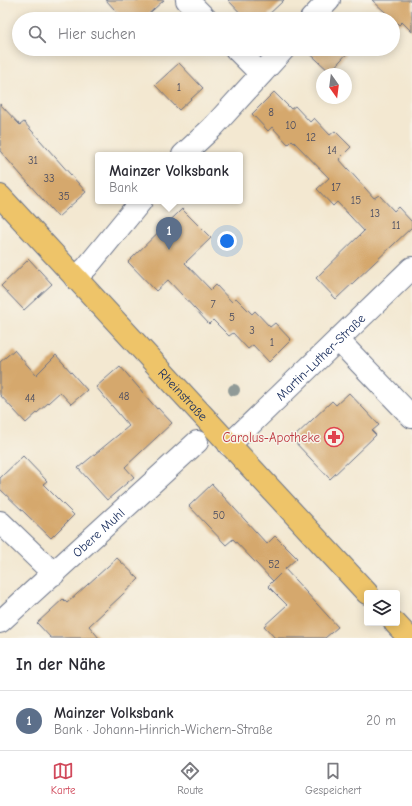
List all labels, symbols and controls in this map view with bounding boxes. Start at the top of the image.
search box [12,12,400,56]
icon: search [26,23,48,45]
text: Hier suchen [58,25,136,43]
north arrow [316,68,352,104]
house number: 1 [177,81,181,94]
house number: 8 [268,106,274,119]
house number: 10 [285,119,297,132]
house number: 12 [306,131,316,144]
house number: 14 [327,144,337,157]
popup [95,152,243,204]
house number: 31 [28,154,38,167]
text: Mainzer Volksbank [109,162,229,180]
house number: 33 [43,172,55,185]
text: Bank [109,180,137,195]
house number: 17 [331,181,341,194]
house number: 35 [58,190,70,203]
house number: 15 [351,194,361,207]
house number: 13 [370,207,380,220]
pin: 1 [156,217,182,250]
house number: 11 [392,219,400,232]
your location [217,231,237,251]
house number: 7 [210,298,216,311]
street label: Martin-Luther-Straße [273,310,368,403]
house number: 5 [229,311,235,324]
house number: 3 [249,324,255,337]
house number: 1 [270,336,274,349]
street label: Rheinstraße [156,365,211,424]
house number: 48 [119,390,130,403]
house number: 44 [25,392,35,405]
pharmacy icon: Carolus-Apotheke [323,426,345,448]
place label: Carolus-Apotheke [222,430,320,445]
street label: Obere Muhl [69,505,127,560]
house number: 50 [213,509,225,522]
house number: 52 [268,558,280,571]
map controls [364,590,400,626]
button: layers [364,590,400,626]
text: In der Nähe [16,655,105,674]
text: Mainzer Volksbank [54,704,174,722]
text: 1 [26,713,32,728]
text: 20 m [366,713,396,728]
text: Bank · Johann-Hinrich-Wichern-Straße [54,722,272,737]
tab: Karte [51,760,75,797]
tab: Route [177,760,203,797]
tab: Gespeichert [305,760,361,797]

